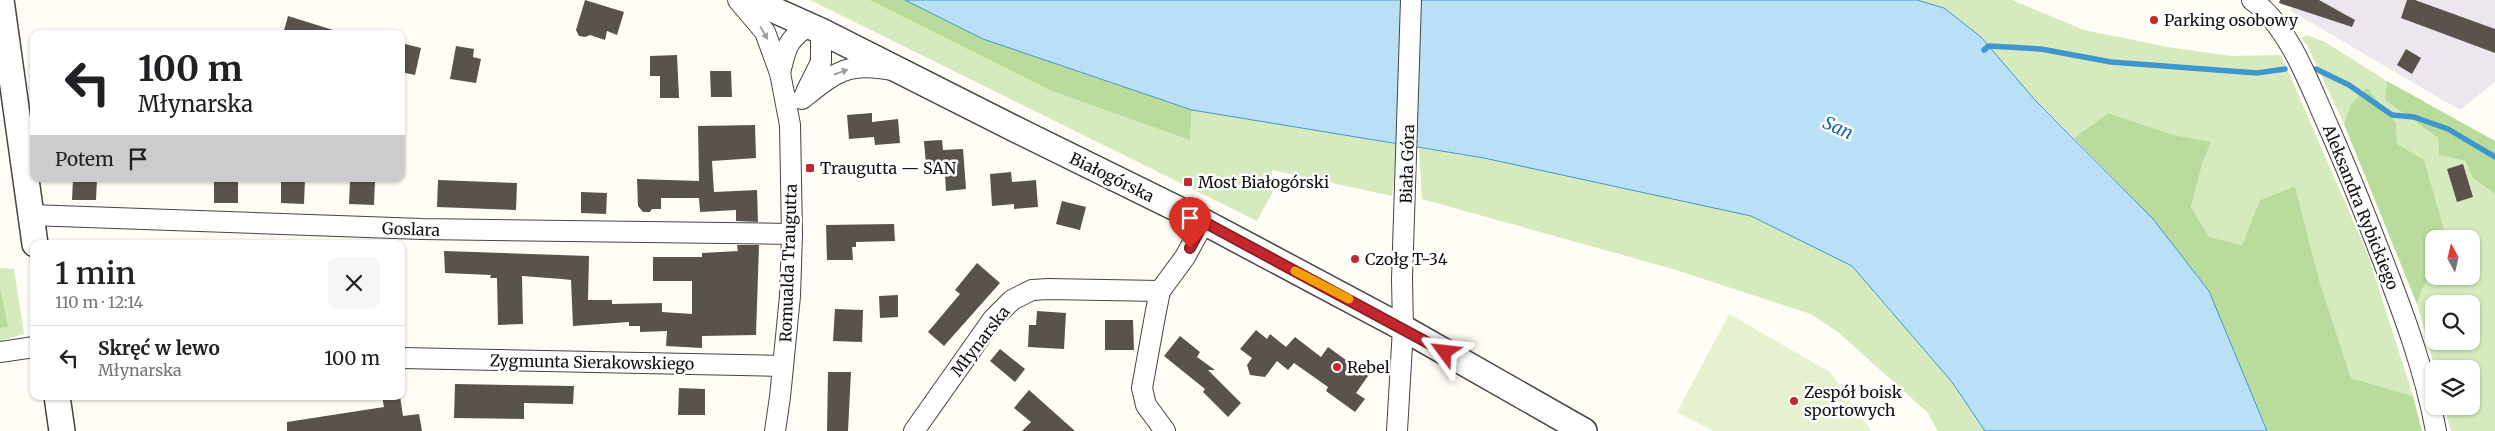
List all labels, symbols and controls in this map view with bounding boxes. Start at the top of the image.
place label: Parking osobowy [2164,10,2299,30]
marker: Parking osobowy [2148,14,2160,26]
one-way arrow [760,26,768,41]
text: 100 m [138,47,243,91]
icon: left [55,50,120,115]
one-way arrow [834,67,849,75]
text: Młynarska [138,90,253,118]
water label: San [1819,111,1857,145]
street label: Aleksandra Rybickiego [2318,121,2403,293]
street label: Biała Góra [1396,124,1418,204]
icon: arrive [124,145,152,173]
text: Potem [55,147,114,171]
street label: Białogórska [1066,148,1158,206]
place label: Traugutta — SAN [820,158,957,178]
marker: Traugutta — SAN [804,162,816,174]
place label: Most Białogórski [1198,172,1329,192]
marker: Most Białogórski [1182,176,1194,188]
street label: Romualda Traugutta [775,183,801,343]
pin [1169,197,1211,248]
icon: arrive [1176,204,1204,232]
street label: Goslara [382,218,441,240]
north arrow [2425,230,2480,285]
map controls [2425,230,2480,415]
place label: Czołg T-34 [1365,249,1448,269]
marker: Czołg T-34 [1349,253,1361,265]
text: 1 min [55,254,136,292]
button: close [328,257,380,309]
text: 110 m · 12:14 [55,292,143,312]
button: search [2425,295,2480,350]
street label: Młynarska [946,302,1014,380]
position arrow [1418,325,1470,377]
text: Skręć w lewo [98,336,220,360]
icon: left [55,344,83,372]
text: 100 m [324,346,380,370]
street label: Zygmunta Sierakowskiego [490,350,694,374]
place label: Rebel [1347,357,1390,377]
text: Młynarska [98,360,182,380]
button: layers [2425,360,2480,415]
marker: Rebel [1331,361,1343,373]
place label: Zespół boisk sportowych [1804,382,1903,420]
marker: Zespół boisk sportowych [1788,395,1800,407]

